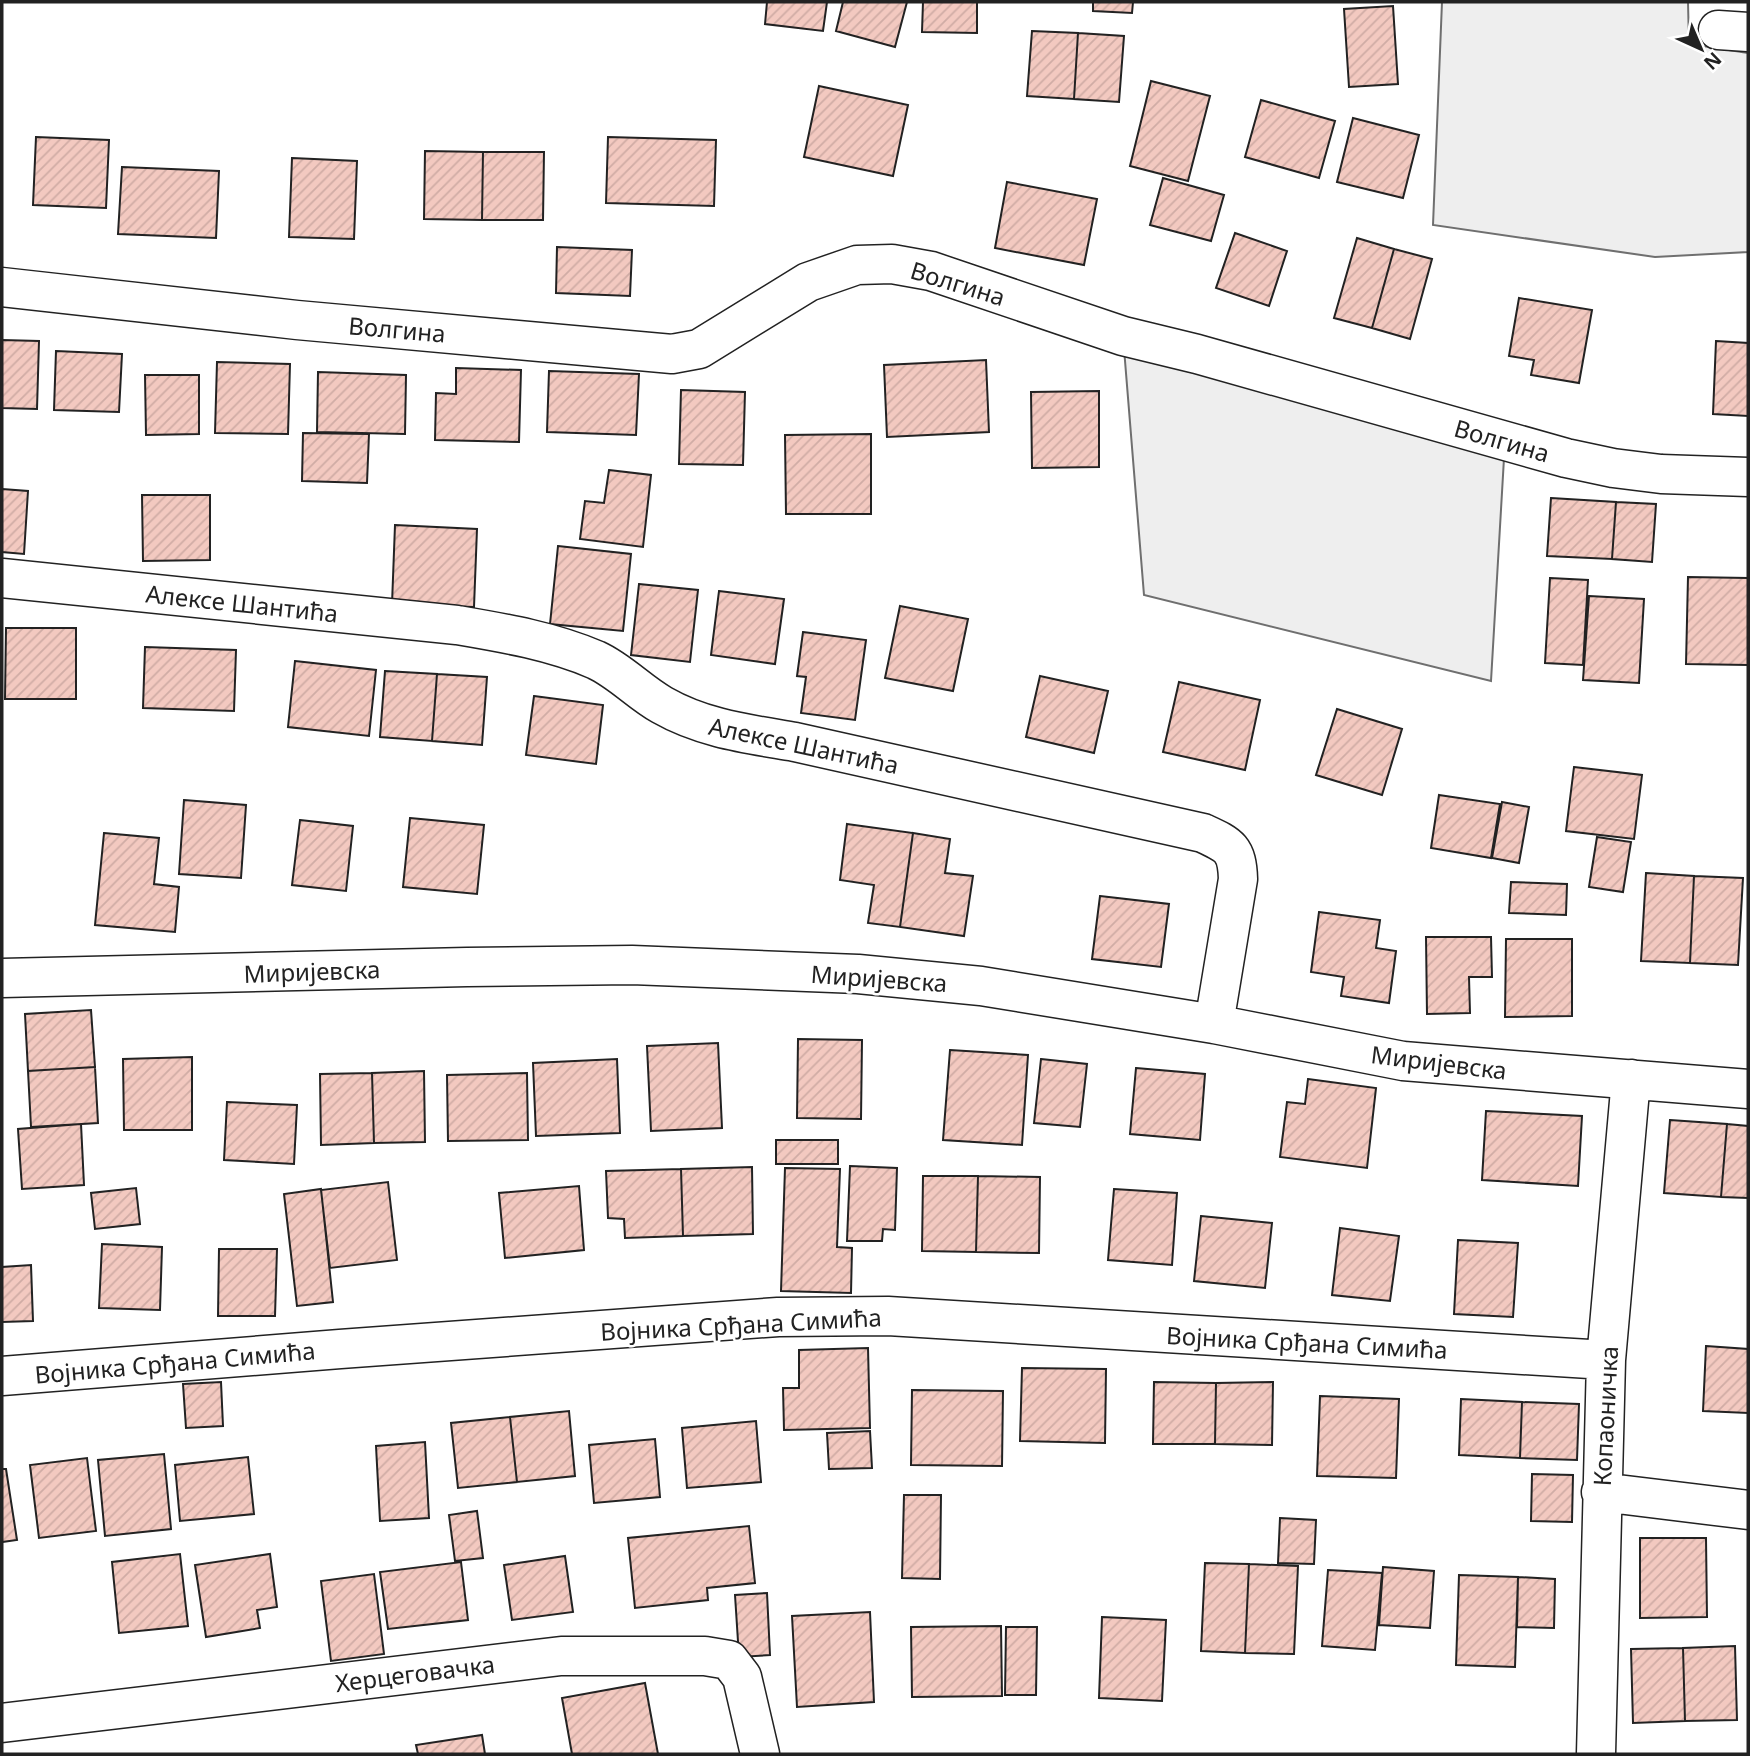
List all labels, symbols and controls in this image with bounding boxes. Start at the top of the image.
north arrow [1666,14,1736,84]
text: N [1698,47,1727,76]
street label: Волгина [907,253,1009,313]
street label: Волгина [347,308,447,350]
street label: Волгина [1451,411,1553,469]
street label: Алексе Шантића [144,577,340,629]
street label: Алексе Шантића [706,709,902,781]
street label: Миријевска [243,952,381,990]
street label: Миријевска [810,957,948,999]
street label: Миријевска [1369,1037,1509,1087]
street label: Војника Срђана Симића [599,1300,883,1348]
street label: Војника Срђана Симића [1165,1318,1449,1366]
street label: Војника Срђана Симића [33,1333,317,1391]
street label: Копаоничка [1585,1345,1625,1487]
street label: Херцеговачка [333,1647,497,1699]

